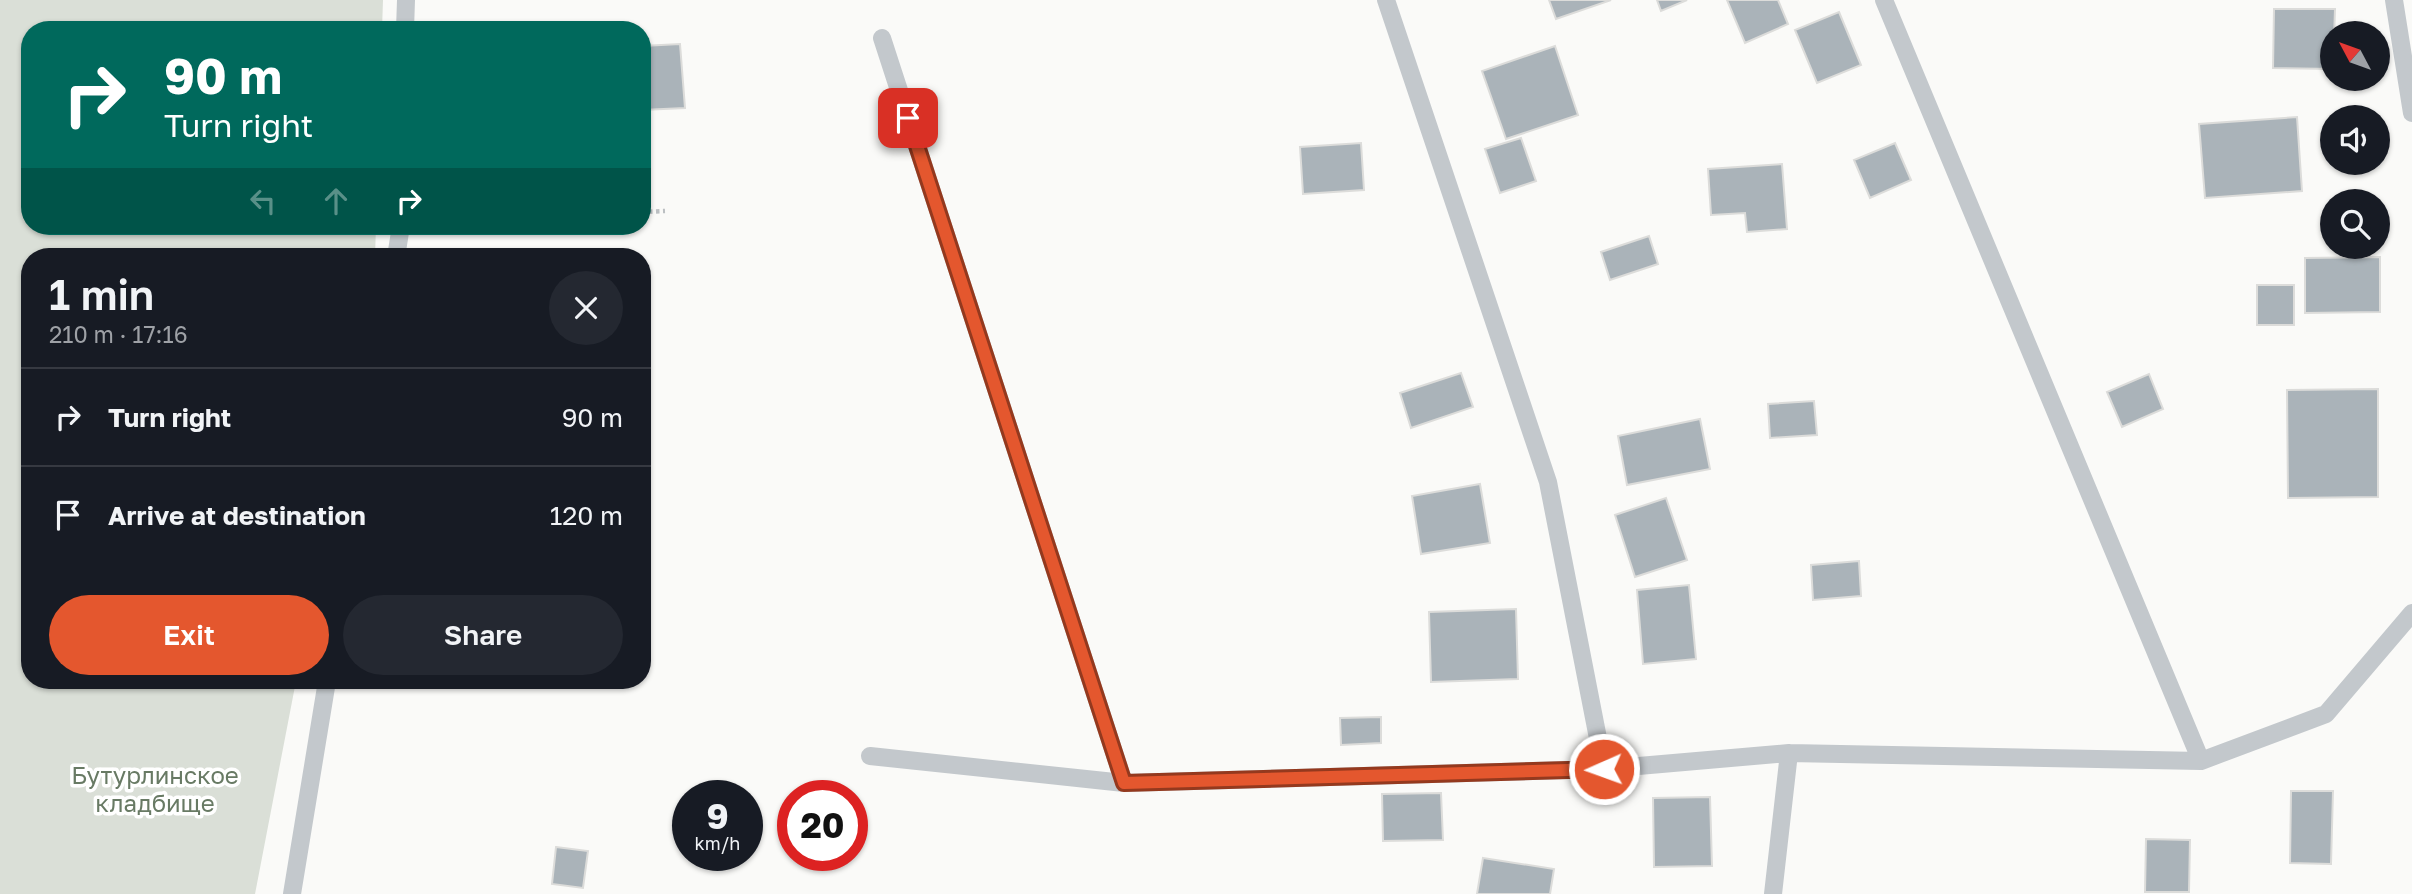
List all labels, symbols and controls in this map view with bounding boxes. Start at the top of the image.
north arrow [2320,21,2390,91]
map controls [2320,21,2390,259]
text: 90 m [164,46,282,105]
icon: right [49,49,140,140]
pin [878,88,938,148]
icon: arrive [889,99,927,137]
button: sound [2320,105,2390,175]
text: Turn right [164,106,313,144]
icon: left [244,182,282,220]
icon: ahead [317,182,355,220]
icon: right [390,182,428,220]
button: search [2320,189,2390,259]
text: 1 min [49,269,154,319]
button: close [549,271,623,345]
text: 210 m · 17:16 [49,320,188,348]
icon: right [49,398,87,436]
text: Turn right [108,402,231,433]
text: 90 m [562,402,623,433]
icon: arrive [49,496,87,534]
text: Arrive at destination [108,500,366,531]
text: 120 m [550,500,623,531]
button: Exit [49,595,329,675]
button: Share [343,595,623,675]
position arrow [1567,732,1641,806]
park label: Бутурлинское кладбище [71,760,239,817]
speed limit sign: 20 [777,780,868,871]
text: 9 [706,795,729,837]
text: km/h [695,832,740,854]

